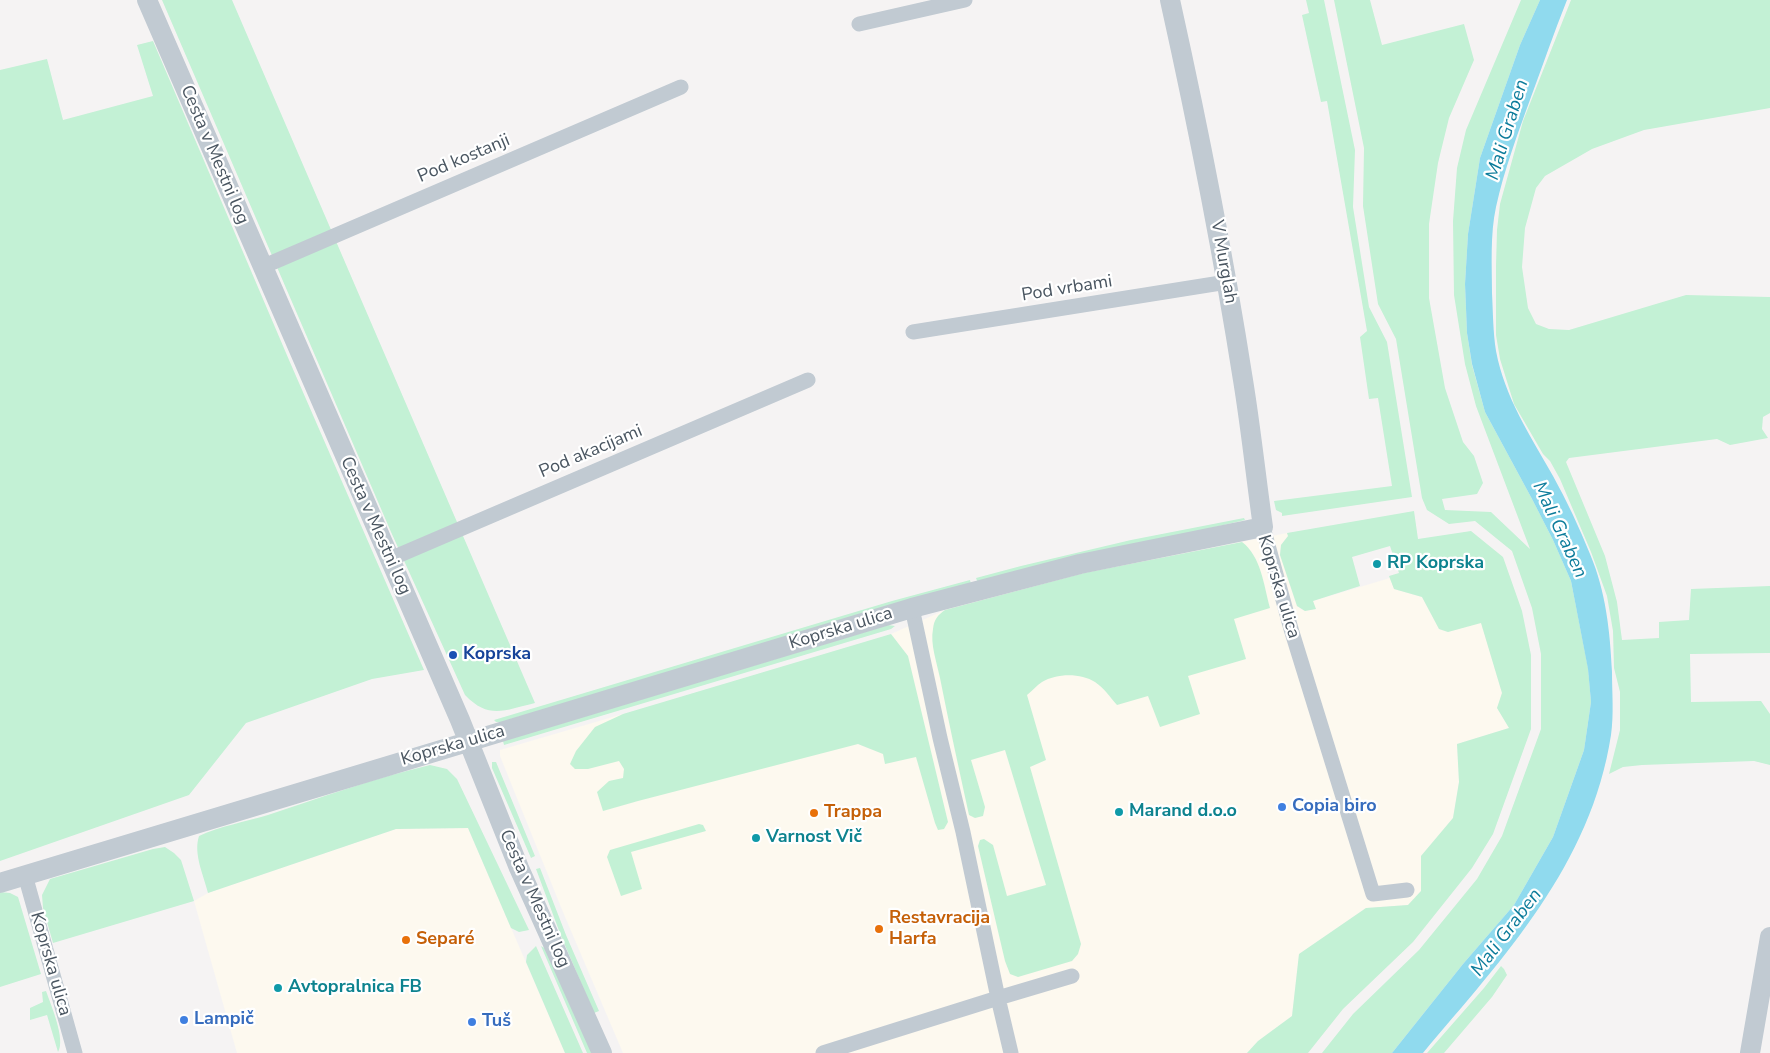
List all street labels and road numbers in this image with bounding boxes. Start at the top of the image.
street label: Cesta v Mestni log [175,82,253,228]
street label: Pod kostanji [415,130,513,188]
street label: V Murglah [1205,219,1241,305]
street label: Pod vrbami [1020,271,1114,307]
street label: Pod akacijami [536,421,646,483]
street label: Cesta v Mestni log [335,454,415,598]
street label: Koprska ulica [1252,533,1304,641]
street label: Koprska ulica [787,603,895,655]
street label: Koprska ulica [399,721,507,771]
street label: Cesta v Mestni log [494,827,574,971]
street label: Koprska ulica [25,910,75,1018]

